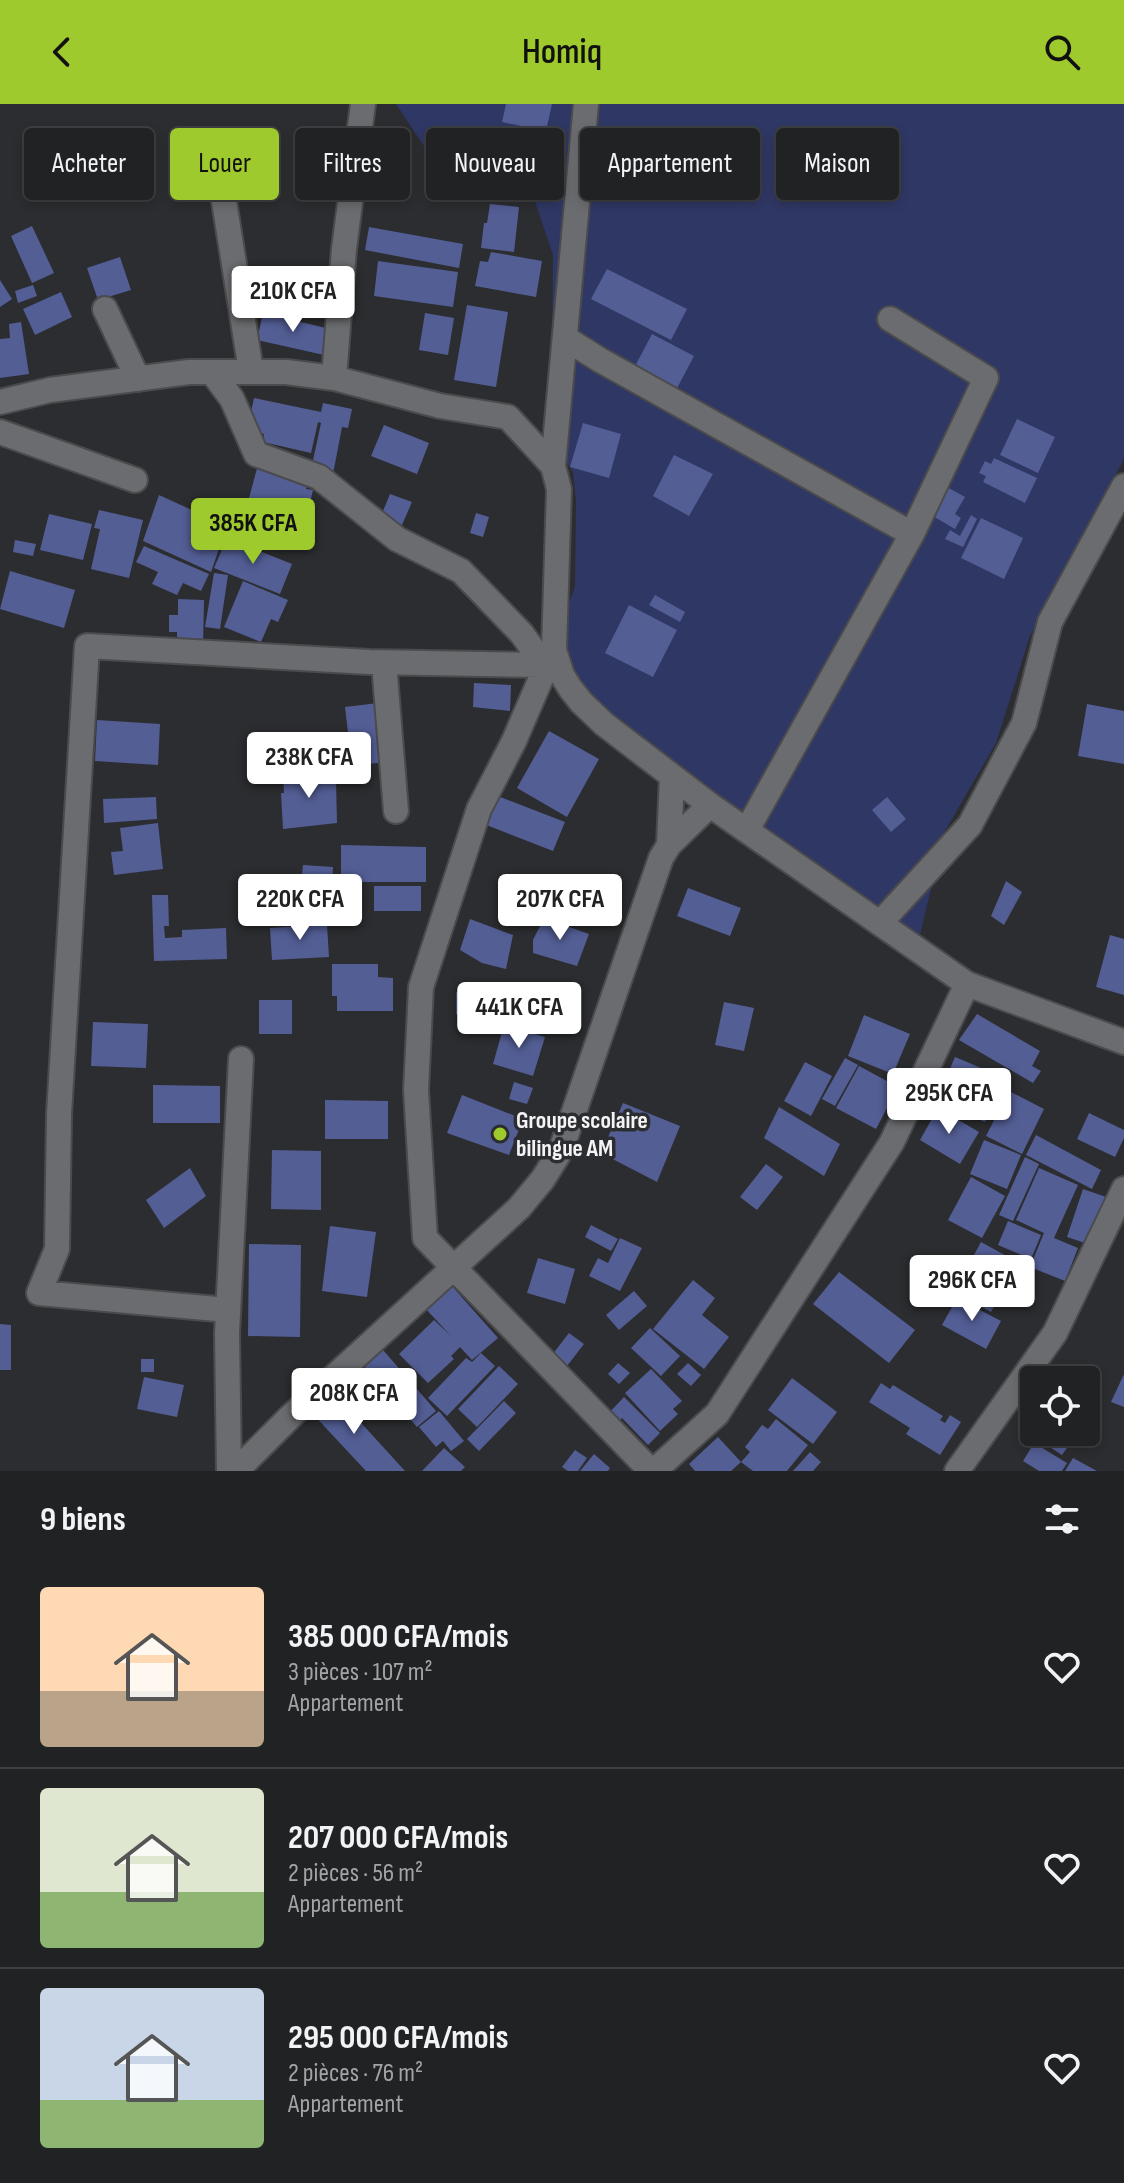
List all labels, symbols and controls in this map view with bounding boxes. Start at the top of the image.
icon: back [40,30,84,74]
icon: search [1040,30,1084,74]
text: Homiq [522,31,602,74]
chip: Acheter [24,128,154,200]
chip: Louer [170,128,279,200]
chip: Filtres [295,128,410,200]
chip: Nouveau [426,128,564,200]
chip: Appartement [580,128,760,200]
chip: Maison [776,128,899,200]
pin: 210K CFA [210,266,376,334]
text: 210K CFA [250,276,336,307]
pin: 385K CFA [170,498,336,566]
text: 385K CFA [209,508,297,539]
pin: 238K CFA [226,732,392,800]
text: 238K CFA [265,742,353,773]
pin: 220K CFA [217,874,383,942]
pin: 207K CFA [477,874,643,942]
text: 220K CFA [256,884,344,915]
text: 207K CFA [516,884,604,915]
pin: 441K CFA [436,982,602,1050]
text: 441K CFA [475,992,563,1023]
pin: 295K CFA [866,1068,1032,1136]
text: 295K CFA [905,1078,993,1109]
place label: Groupe scolaire bilingue AM [516,1106,648,1163]
marker: Groupe scolaire bilingue AM [491,1125,509,1143]
pin: 296K CFA [889,1255,1055,1323]
text: 296K CFA [928,1265,1016,1296]
map controls [1020,1366,1100,1446]
button: locate [1020,1366,1100,1446]
pin: 208K CFA [271,1368,437,1436]
text: 208K CFA [310,1378,398,1409]
icon: filters [1040,1497,1084,1541]
text: 9 biens [40,1499,126,1540]
text: 385 000 CFA/mois [288,1616,509,1657]
icon: home [104,1619,200,1715]
icon: heart [1040,1645,1084,1689]
text: 3 pièces · 107 m² [288,1657,433,1688]
text: Appartement [288,1688,403,1719]
text: 207 000 CFA/mois [288,1817,508,1858]
icon: home [104,1820,200,1916]
icon: heart [1040,1846,1084,1890]
text: 2 pièces · 56 m² [288,1858,423,1889]
text: Appartement [288,1889,403,1920]
text: 295 000 CFA/mois [288,2017,509,2058]
icon: home [104,2020,200,2116]
icon: heart [1040,2046,1084,2090]
text: 2 pièces · 76 m² [288,2058,423,2089]
text: Appartement [288,2089,403,2120]

